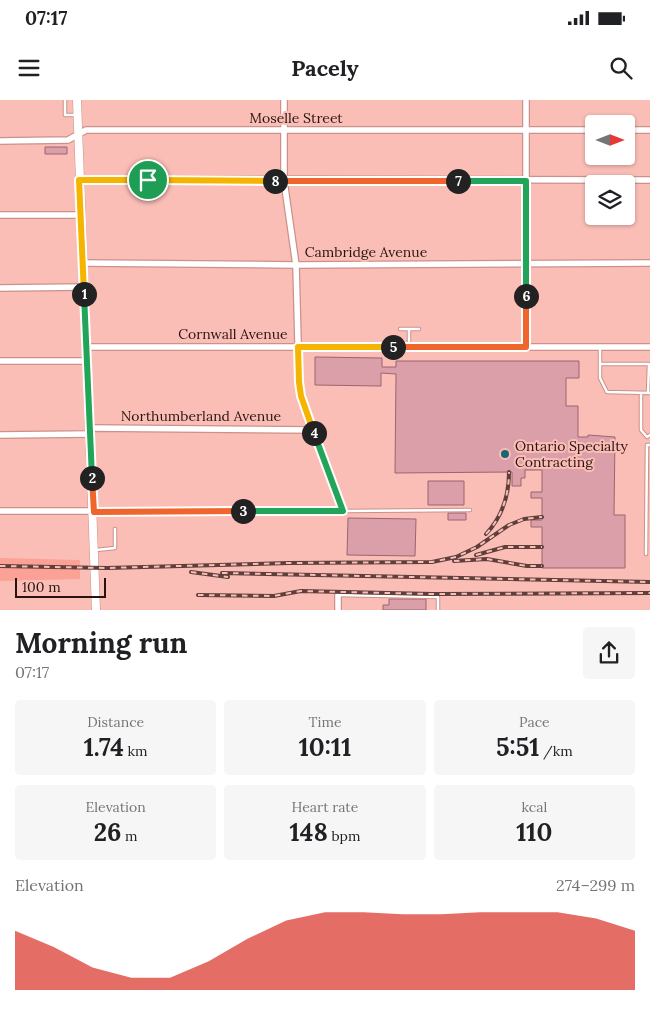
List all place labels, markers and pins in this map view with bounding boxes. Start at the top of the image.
pin [127,159,169,201]
pin: 8 [262,168,288,194]
pin: 7 [446,168,470,194]
pin: 1 [72,282,96,306]
pin: 6 [514,284,538,308]
pin: 5 [380,334,406,360]
pin: 4 [302,420,326,446]
place label: Ontario Specialty Contracting [515,437,629,471]
marker: Ontario Specialty Contracting [499,448,511,460]
pin: 2 [80,466,104,490]
pin: 3 [230,498,256,524]

